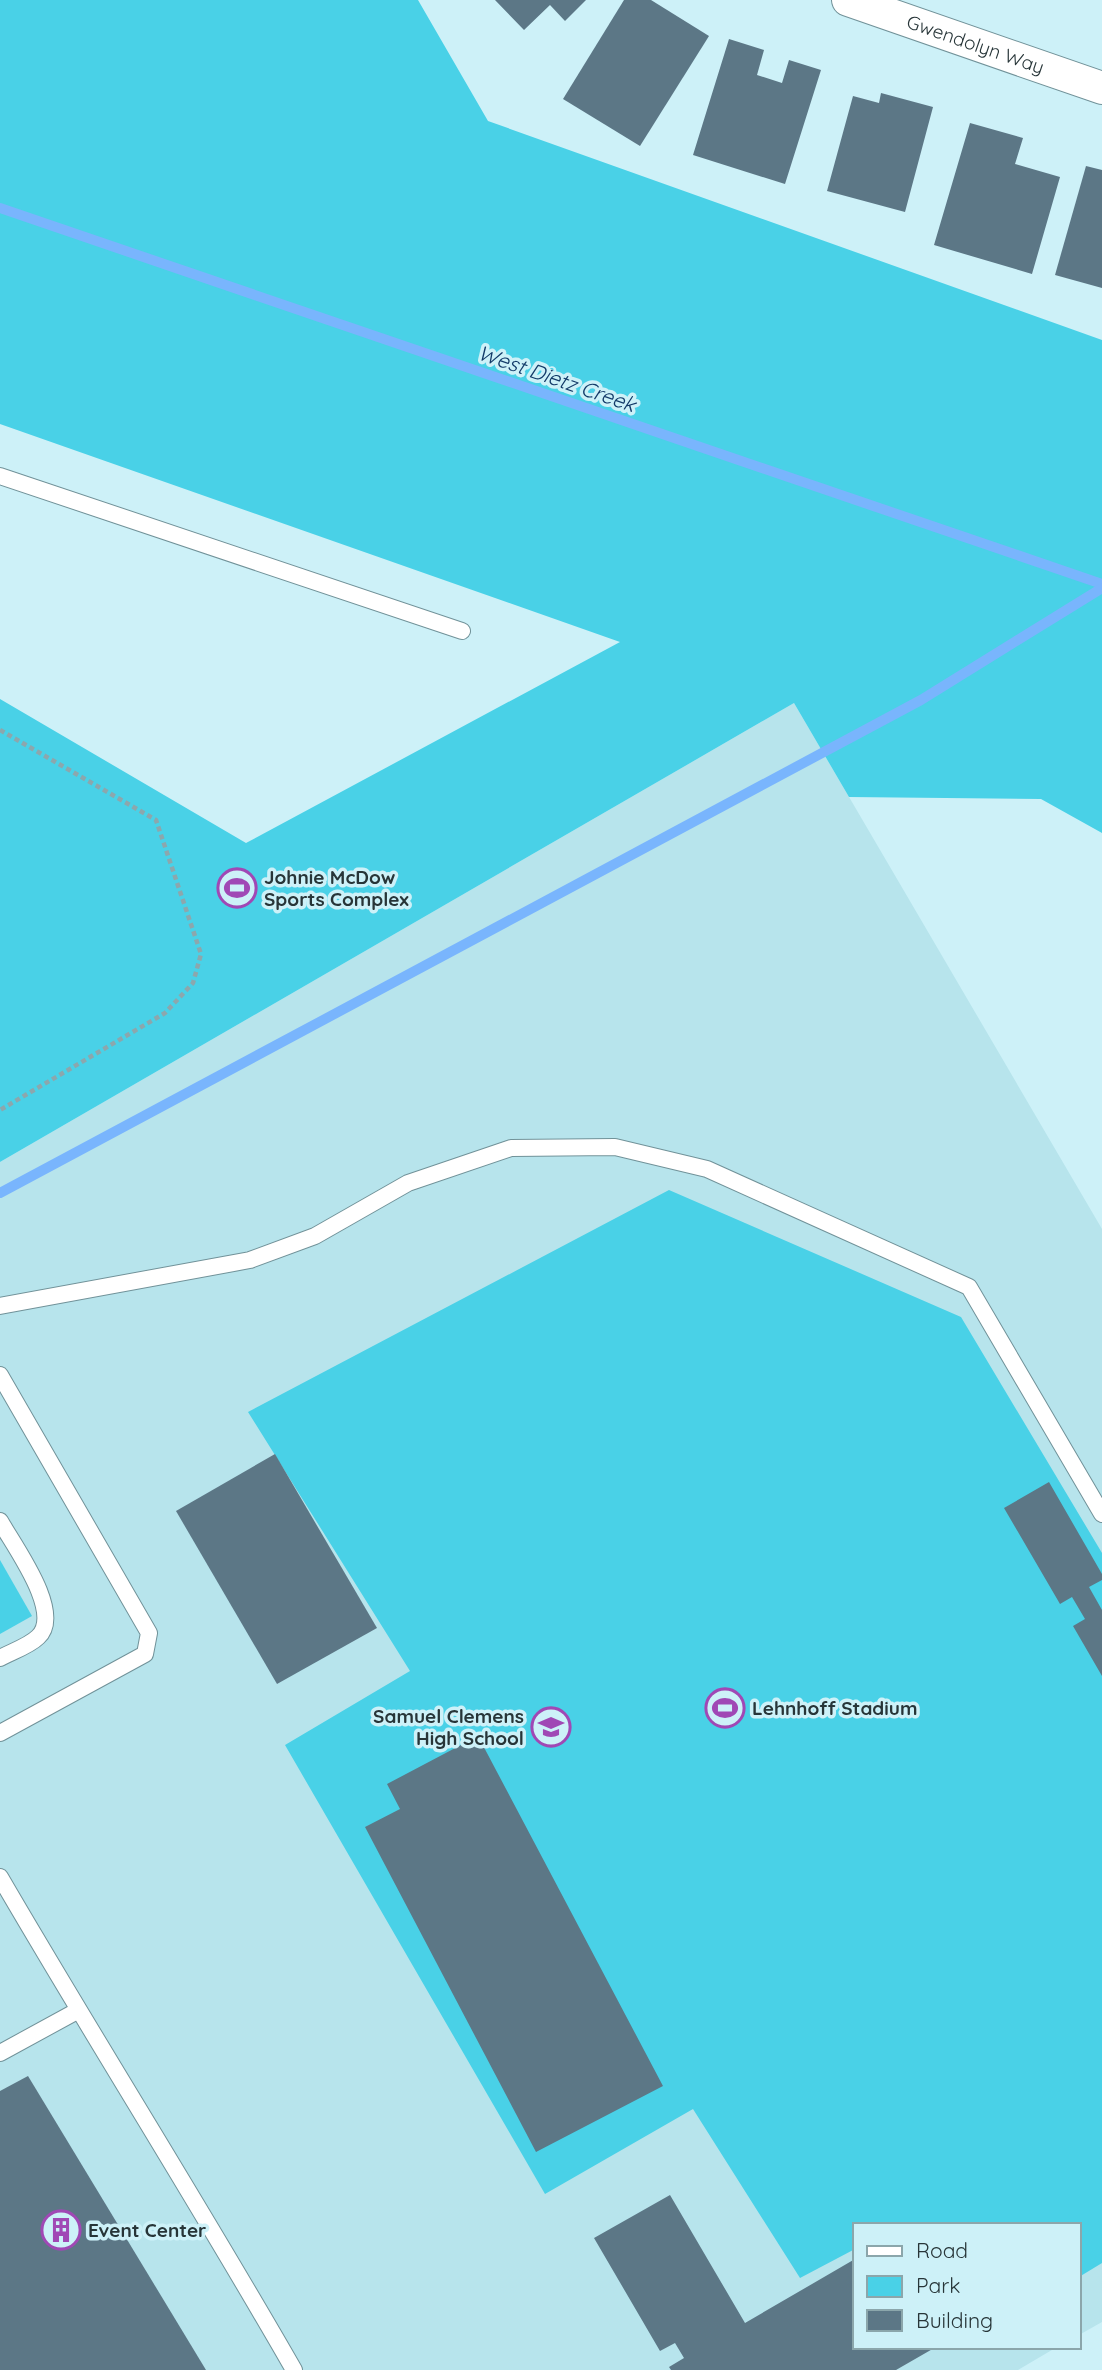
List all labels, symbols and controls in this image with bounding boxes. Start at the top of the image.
street label: Gwendolyn Way [904,9,1047,79]
water label: West Dietz Creek [475,339,641,418]
place label: Johnie McDow Sports Complex [264,865,409,911]
sports icon: Johnie McDow Sports Complex [216,867,258,909]
sports icon: Lehnhoff Stadium [704,1687,746,1729]
place label: Lehnhoff Stadium [752,1696,917,1720]
place label: Samuel Clemens High School [373,1704,524,1750]
school or university icon: Samuel Clemens High School [530,1706,572,1748]
building icon: Event Center [40,2209,82,2251]
place label: Event Center [88,2218,206,2242]
legend [853,2223,1081,2349]
text: Road [916,2237,968,2263]
text: Park [916,2272,960,2298]
text: Building [916,2307,993,2333]

